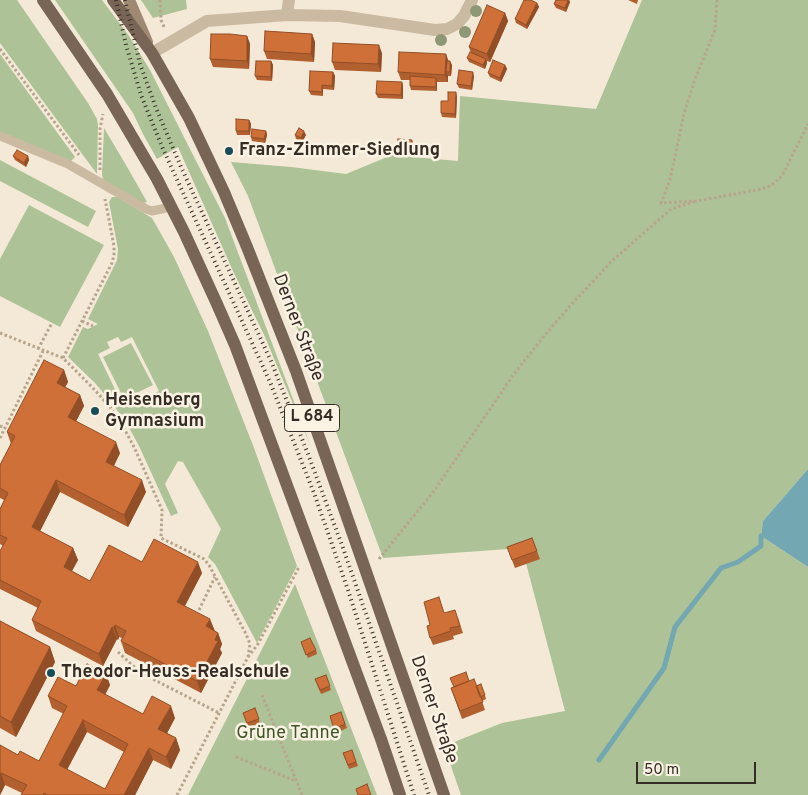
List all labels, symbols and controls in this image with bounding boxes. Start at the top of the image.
place label: Franz-Zimmer-Siedlung [239,140,440,162]
marker: Franz-Zimmer-Siedlung [223,145,235,157]
street label: Derner Straße [267,271,327,385]
place label: Heisenberg Gymnasium [105,390,204,432]
road number: L 684 [284,404,340,432]
marker: Heisenberg Gymnasium [89,405,101,417]
street label: Derner Straße [404,653,462,767]
place label: Theodor-Heuss-Realschule [61,662,289,684]
marker: Theodor-Heuss-Realschule [45,667,57,679]
park label: Grüne Tanne [236,723,340,745]
scale bar [638,752,758,784]
text: 50 m [644,761,679,780]

